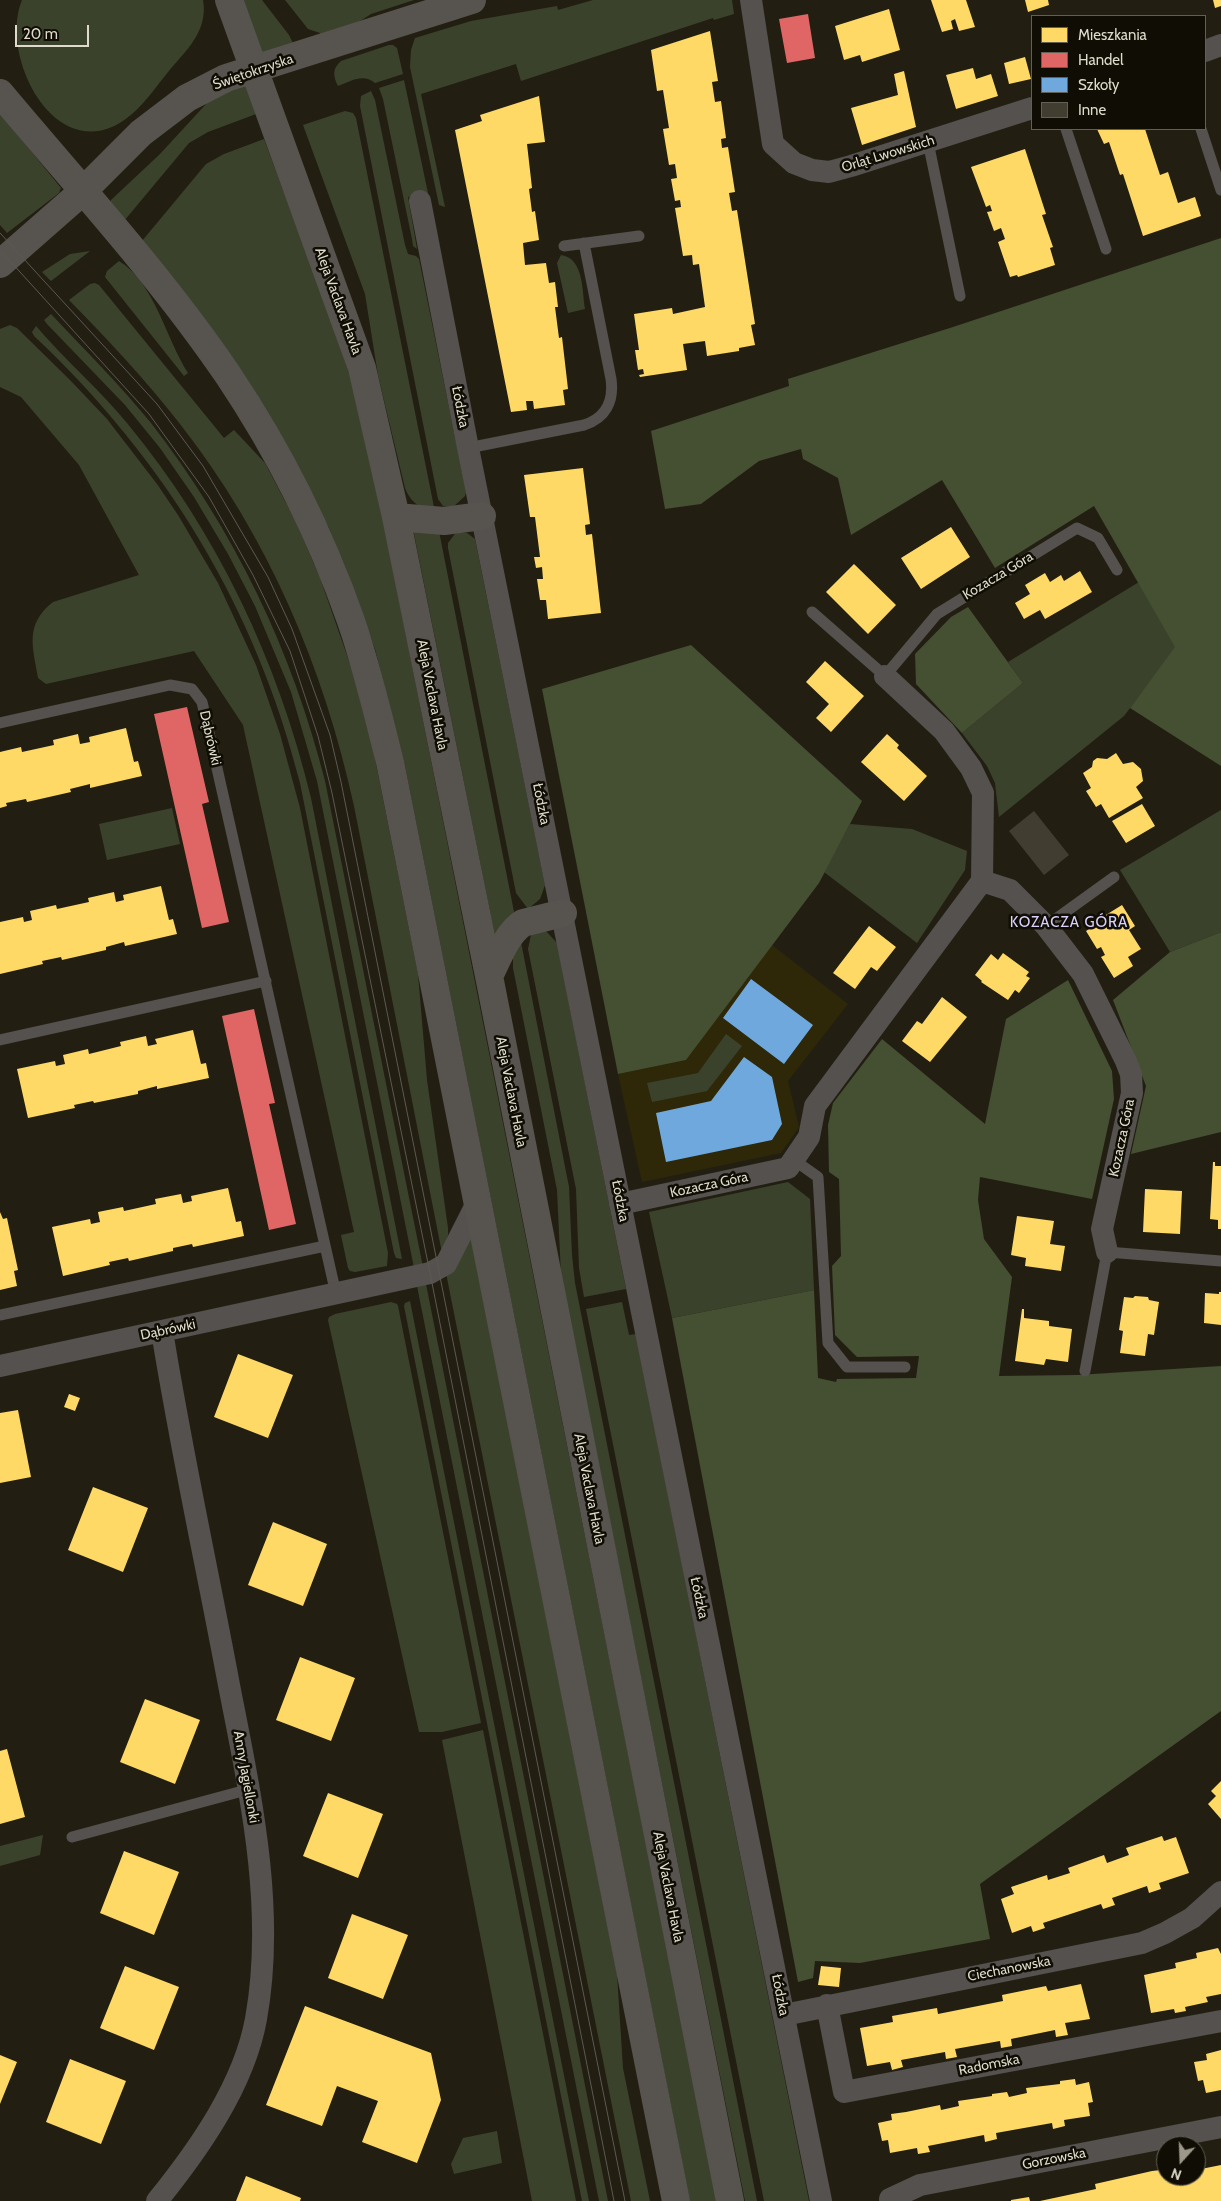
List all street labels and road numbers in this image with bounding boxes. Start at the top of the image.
street label: Świętokrzyska [211,50,295,94]
street label: Orląt Lwowskich [840,132,936,176]
street label: Aleja Vaclava Havla [311,245,365,357]
street label: Łódzka [448,385,472,429]
street label: Kozacza Góra [960,548,1036,604]
street label: Aleja Vaclava Havla [413,638,451,752]
street label: Dąbrówki [196,709,224,767]
street label: Łódzka [529,782,553,826]
street label: Aleja Vaclava Havla [492,1035,530,1149]
street label: Kozacza Góra [1106,1098,1138,1178]
street label: Kozacza Góra [669,1169,749,1201]
street label: Łódzka [608,1179,632,1223]
street label: Dąbrówki [139,1316,197,1344]
street label: Aleja Vaclava Havla [570,1432,608,1546]
street label: Łódzka [686,1576,712,1620]
street label: Anny Jagiellonki [230,1730,262,1824]
street label: Aleja Vaclava Havla [649,1830,687,1944]
street label: Ciechanowska [966,1953,1052,1985]
street label: Łódzka [768,1973,792,2017]
street label: Radomska [957,2051,1021,2079]
street label: Gorzowska [1021,2145,1087,2173]

